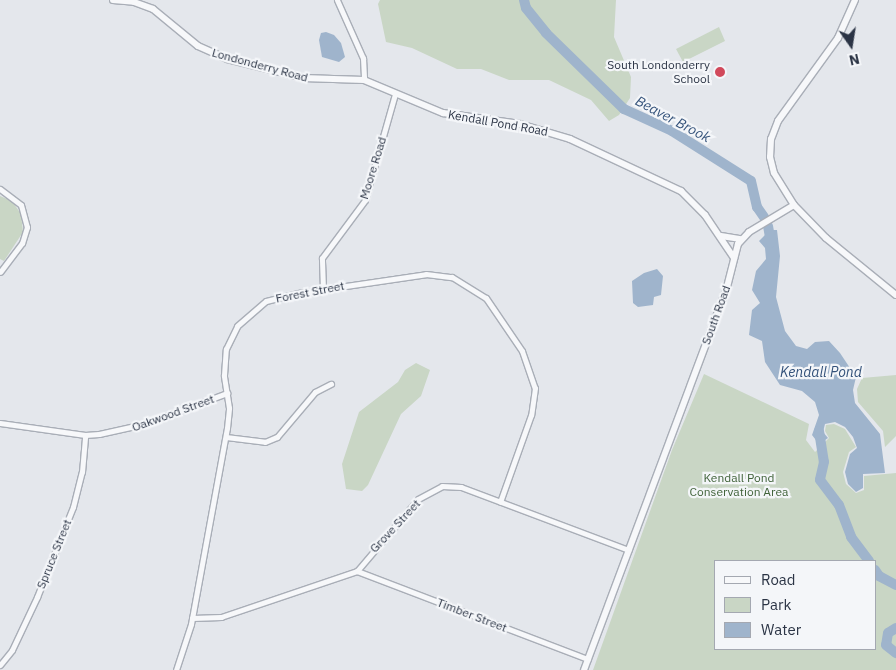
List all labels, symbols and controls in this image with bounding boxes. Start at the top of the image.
north arrow [826,20,876,70]
street label: Londonderry Road [210,45,310,85]
text: N [847,50,861,70]
place label: South Londonderry School [607,58,710,86]
marker: South Londonderry School [714,66,726,78]
water label: Beaver Brook [633,92,713,146]
street label: Kendall Pond Road [447,107,549,139]
street label: Moore Road [357,135,389,201]
street label: Forest Street [274,278,346,306]
street label: South Road [699,283,733,347]
water label: Kendall Pond [780,364,862,380]
street label: Oakwood Street [130,391,216,435]
park label: Kendall Pond Conservation Area [690,471,788,499]
street label: Grove Street [367,496,423,556]
street label: Spruce Street [34,517,74,591]
legend [714,560,876,650]
text: Road [761,570,796,589]
street label: Timber Street [435,595,509,635]
text: Park [761,595,791,614]
text: Water [761,620,801,639]

